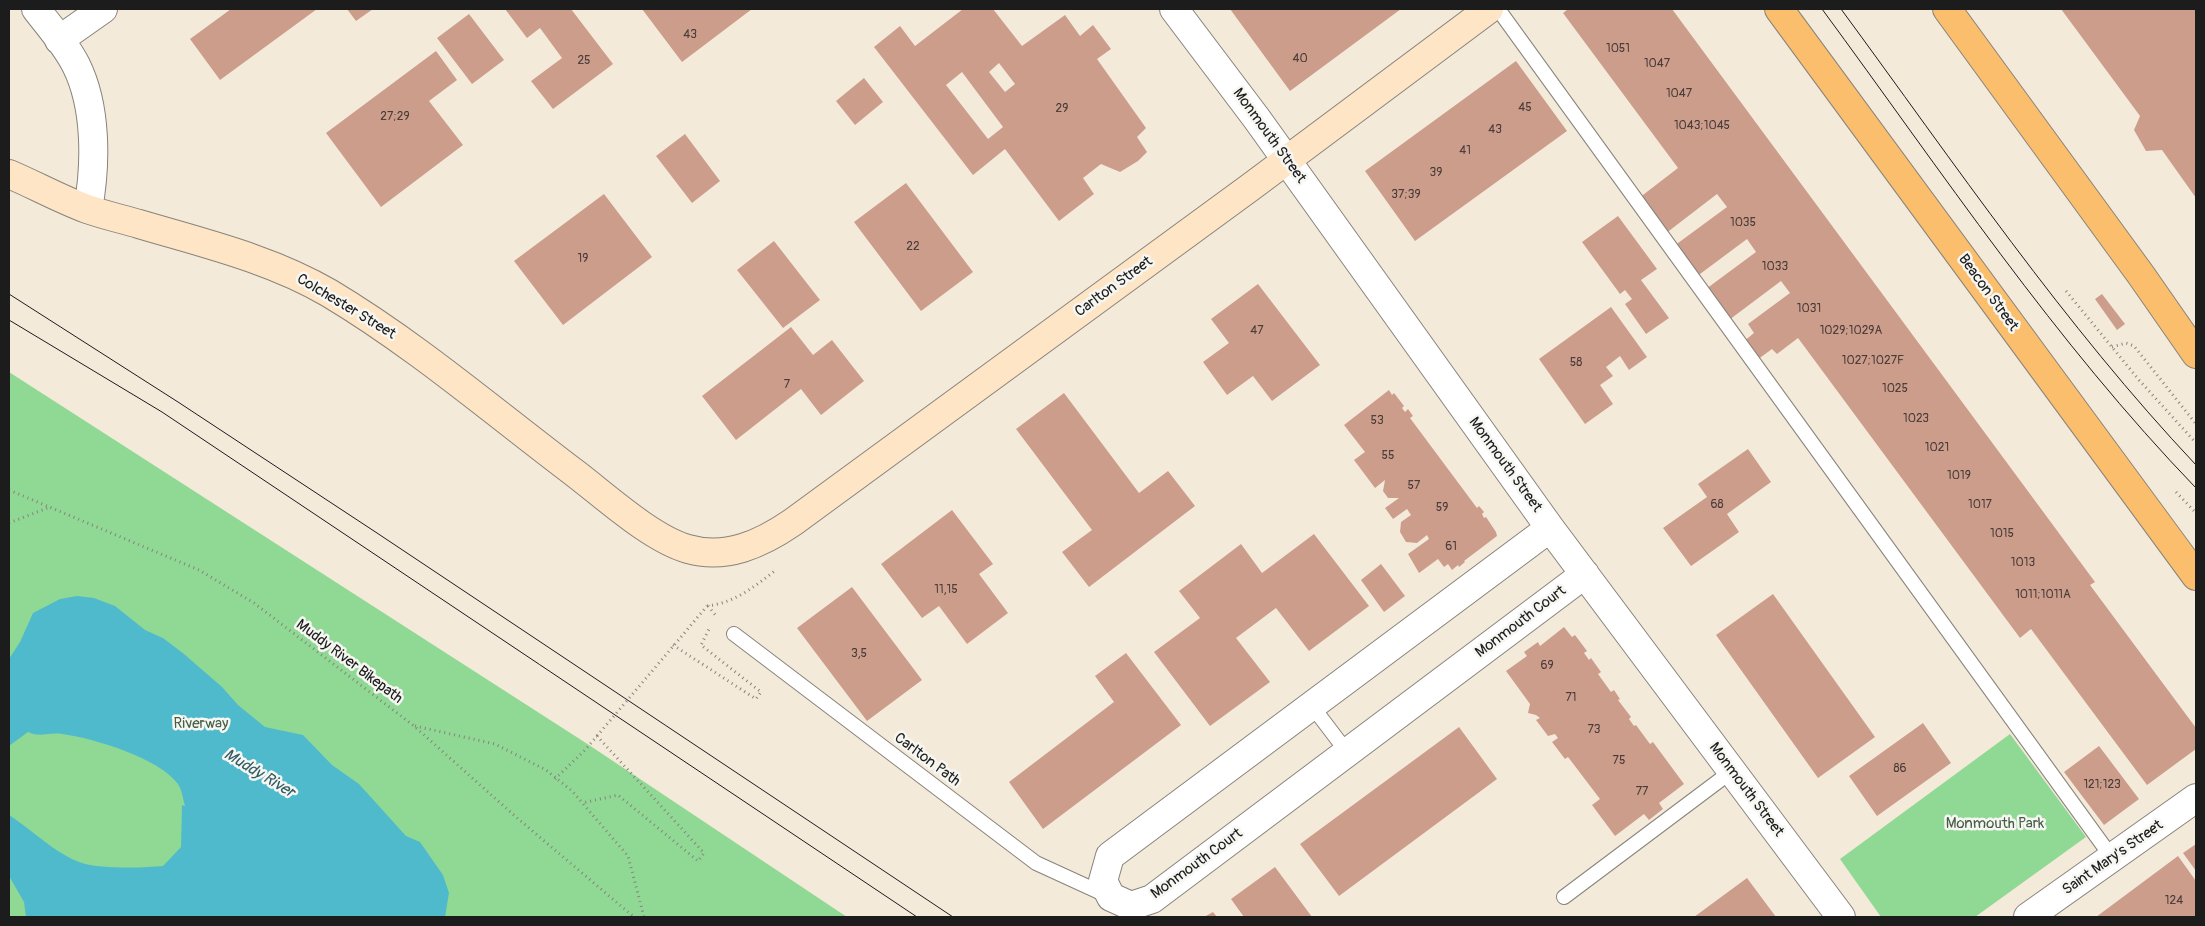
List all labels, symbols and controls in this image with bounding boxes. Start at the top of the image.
house number: 43 [683,28,697,42]
house number: 1051 [1606,42,1630,56]
house number: 40 [1292,52,1308,66]
house number: 25 [577,54,591,68]
house number: 1047 [1644,57,1670,71]
street label: Monmouth Street [1228,85,1310,187]
house number: 1047 [1666,87,1692,101]
house number: 45 [1518,101,1532,115]
house number: 29 [1056,102,1068,116]
house number: 27;29 [380,110,410,124]
house number: 1043;1045 [1674,119,1730,133]
house number: 43 [1488,123,1502,137]
house number: 41 [1459,144,1471,158]
house number: 39 [1430,166,1442,180]
house number: 37;39 [1391,188,1421,202]
house number: 1035 [1730,216,1756,230]
house number: 22 [906,240,920,254]
street label: Beacon Street [1954,251,2022,335]
house number: 19 [578,252,588,266]
street label: Carlton Street [1072,253,1156,321]
house number: 1033 [1762,260,1788,274]
street label: Colchester Street [293,270,399,344]
house number: 1031 [1797,302,1821,316]
house number: 47 [1250,324,1264,338]
house number: 1029;1029A [1820,324,1882,338]
house number: 1027;1027F [1842,354,1904,368]
house number: 58 [1570,356,1582,370]
house number: 7 [784,378,790,392]
house number: 1025 [1882,382,1908,396]
house number: 1023 [1903,412,1929,426]
house number: 53 [1370,414,1384,428]
street label: Monmouth Street [1464,414,1546,516]
house number: 1021 [1925,441,1949,455]
house number: 55 [1381,449,1395,463]
house number: 1019 [1947,469,1971,483]
house number: 57 [1408,479,1420,493]
house number: 68 [1710,498,1724,512]
house number: 1017 [1968,498,1992,512]
house number: 59 [1436,501,1448,515]
house number: 1015 [1990,527,2014,541]
house number: 61 [1445,540,1457,554]
house number: 1013 [2011,556,2035,570]
street label: Monmouth Court [1472,582,1570,662]
house number: 11,15 [934,583,958,597]
house number: 1011;1011A [2015,588,2071,602]
street label: Muddy River Bikepath [292,616,406,708]
house number: 3,5 [851,647,867,661]
house number: 69 [1540,659,1554,673]
house number: 71 [1565,691,1577,705]
park label: Riverway [174,715,228,733]
house number: 73 [1587,723,1601,737]
street label: Carlton Path [890,729,964,791]
street label: Monmouth Street [1705,739,1787,841]
water label: Muddy River [220,745,298,803]
house number: 75 [1613,754,1625,768]
house number: 86 [1893,762,1907,776]
house number: 121;123 [2083,778,2121,792]
house number: 77 [1636,785,1648,799]
park label: Monmouth Park [1946,815,2044,833]
street label: Saint Mary's Street [2059,817,2167,899]
street label: Monmouth Court [1148,825,1246,903]
house number: 124 [2165,894,2183,908]

